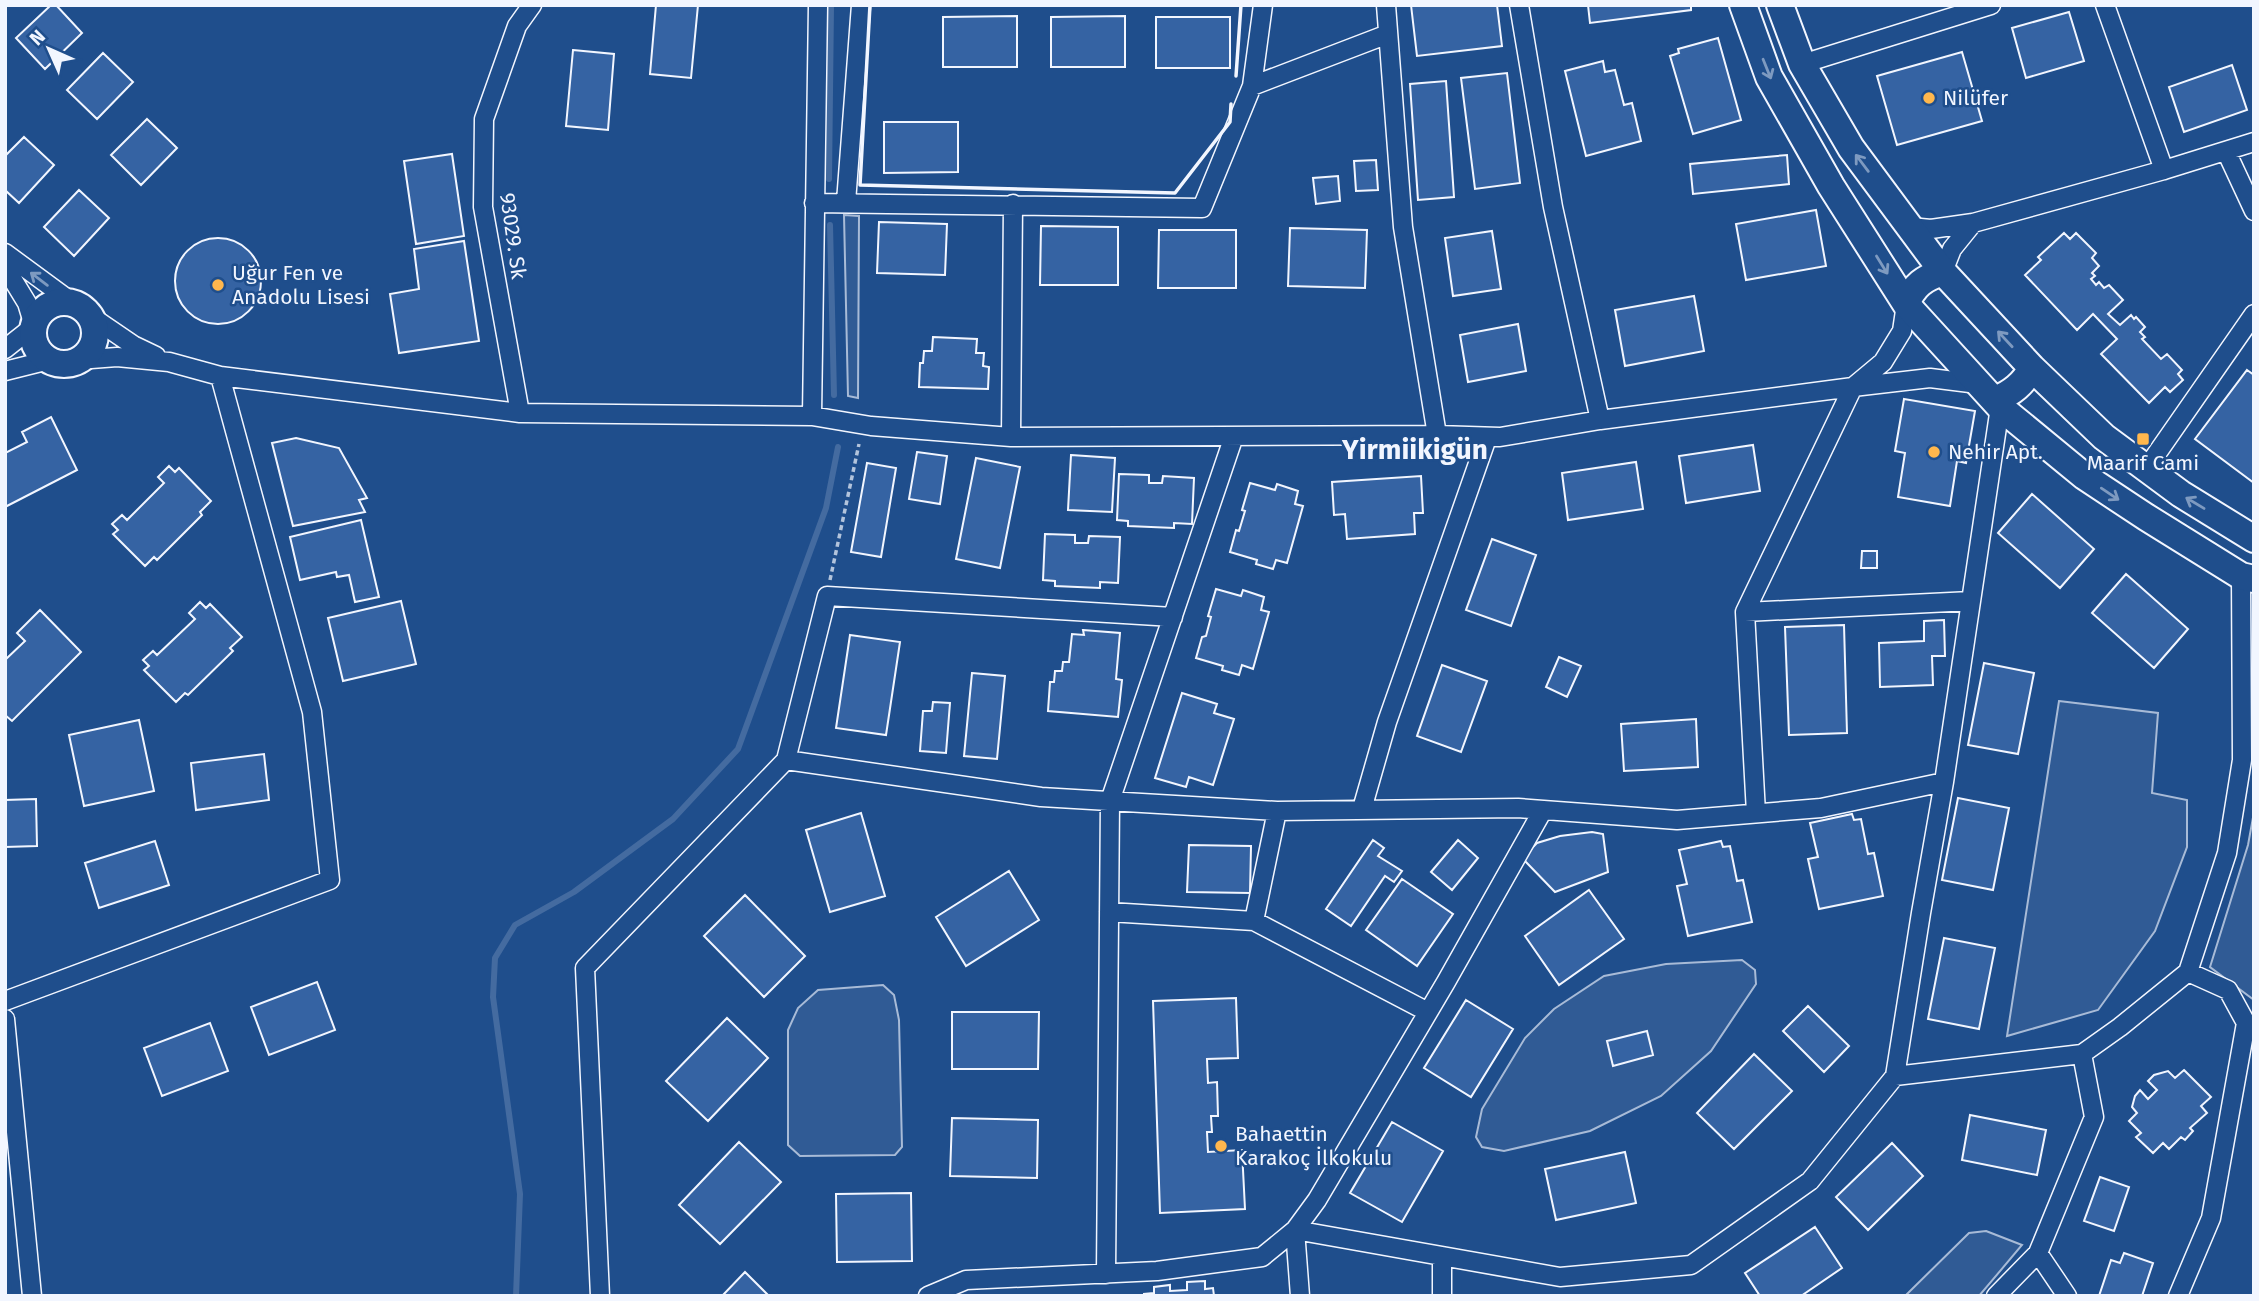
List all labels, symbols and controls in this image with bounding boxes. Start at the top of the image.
north arrow [14,14,84,84]
text: N [25,25,50,50]
one-way arrow [1761,58,1774,79]
place label: Nilüfer [1943,85,2008,111]
marker: Nilüfer [1921,90,1937,106]
one-way arrow [1855,154,1869,173]
street label: 93029. Sk [494,191,532,281]
one-way arrow [1875,255,1889,275]
place label: Uğur Fen ve Anadolu Lisesi [232,260,370,310]
one-way arrow [30,271,48,286]
marker: Uğur Fen ve Anadolu Lisesi [210,277,226,293]
one-way arrow [1997,331,2014,348]
marker: Maarif Cami [2135,431,2151,447]
district label: Yirmiikigün [1341,433,1488,466]
place label: Nehir Apt. [1948,439,2043,465]
marker: Nehir Apt. [1926,444,1942,460]
place label: Maarif Cami [2087,450,2199,476]
one-way arrow [2100,487,2120,501]
one-way arrow [2186,496,2206,510]
place label: Bahaettin Karakoç İlkokulu [1235,1121,1392,1171]
marker: Bahaettin Karakoç İlkokulu [1213,1138,1229,1154]

